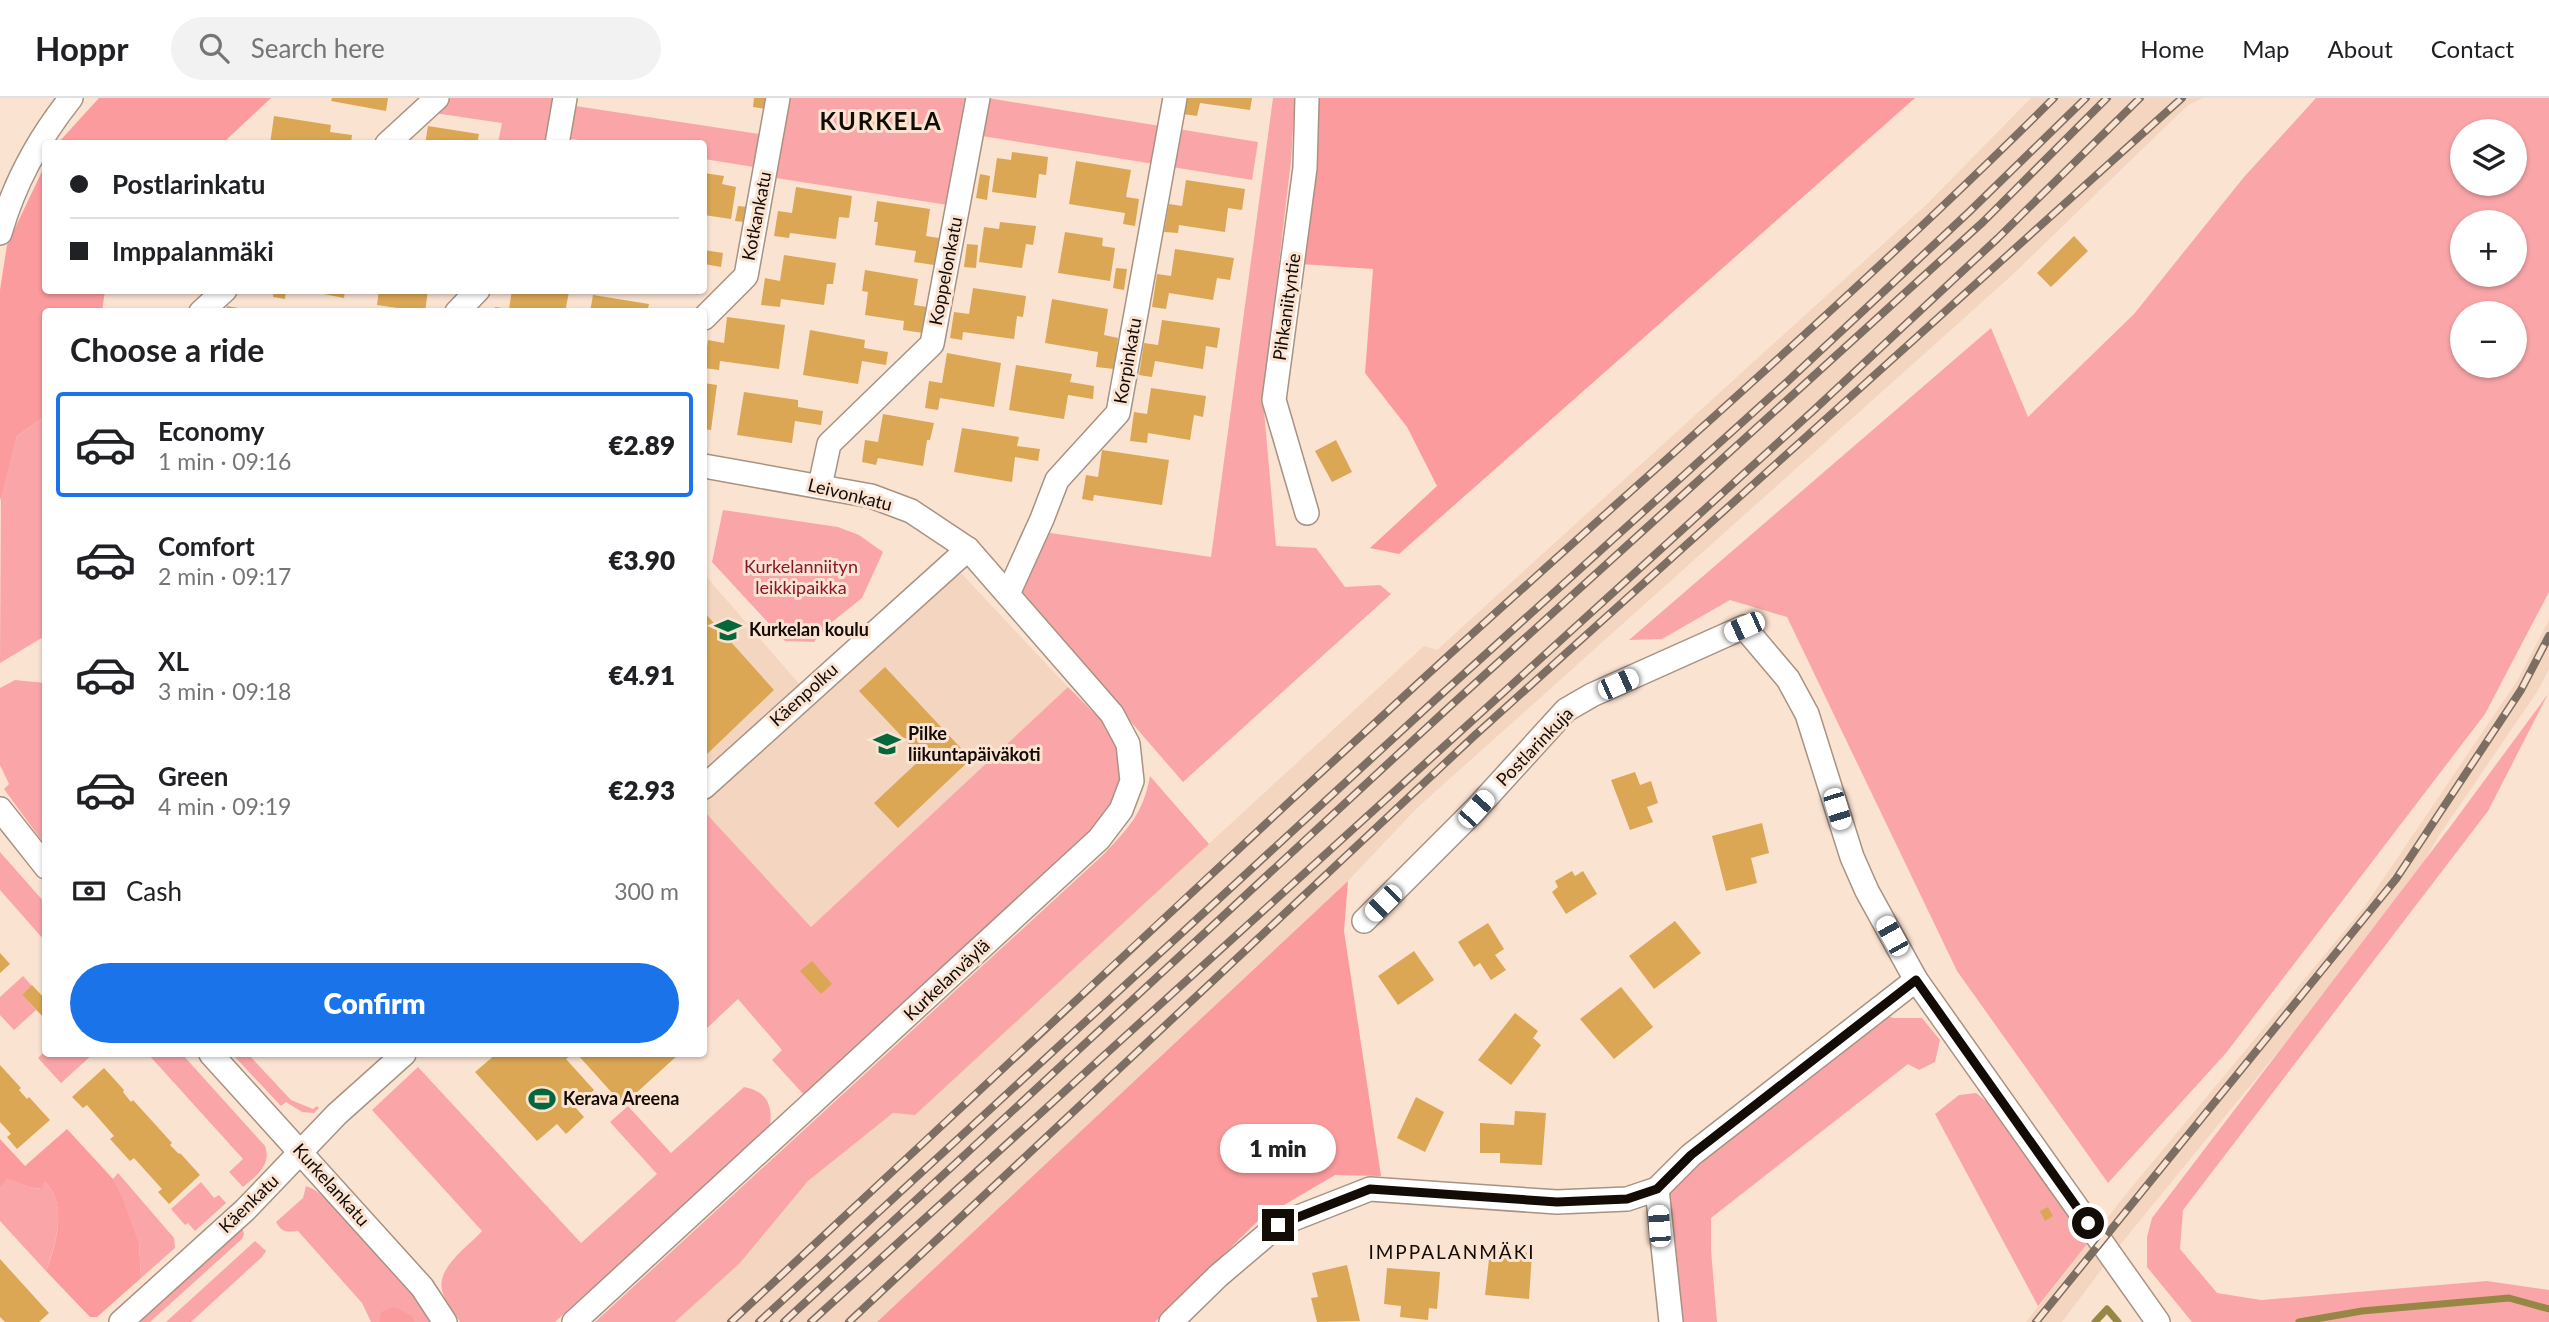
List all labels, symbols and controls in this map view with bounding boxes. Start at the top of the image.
search box [171,17,661,80]
text: Hoppr [35,28,129,68]
icon: search [195,29,233,67]
text: Search here [251,32,385,64]
text: Home [2140,34,2204,63]
text: Map [2242,34,2290,63]
text: About [2328,34,2393,63]
text: Contact [2431,34,2514,63]
district label: KURKELA [819,106,943,135]
map controls [2450,119,2527,378]
button: layers [2450,119,2527,196]
text: Postlarinkatu [112,168,265,200]
street label: Kotkankatu [737,169,775,262]
button: + [2450,210,2527,287]
street label: Koppelonkatu [924,215,966,327]
text: Imppalanmäki [112,235,274,267]
street label: Pihkaniityntie [1268,252,1304,362]
button: − [2450,301,2527,378]
street label: Korpinkatu [1109,316,1145,406]
text: Choose a ride [70,330,264,369]
icon: car [74,413,137,476]
text: Economy [158,415,264,447]
text: €2.89 [608,429,675,461]
text: 1 min · 09:16 [158,447,291,475]
street label: Leivonkatu [806,473,895,515]
icon: car [74,528,137,591]
text: Comfort [158,530,255,562]
text: €3.90 [608,544,675,576]
park label: Kurkelanniityn leikkipaikka [744,555,858,598]
text: 2 min · 09:17 [158,562,291,590]
car [1721,609,1768,645]
school or university icon: Kurkelan koulu [713,615,743,645]
place label: Kurkelan koulu [749,618,869,640]
icon: car [74,643,137,706]
text: XL [158,645,189,677]
street label: Käenpolku [765,658,842,731]
text: €4.91 [608,659,675,691]
car [1595,666,1642,702]
text: 3 min · 09:18 [158,677,291,705]
street label: Postlarinkuja [1491,702,1577,790]
place label: Pilke liikuntapäiväkoti [908,722,1041,765]
school or university icon: Pilke liikuntapäiväkoti [872,729,902,759]
icon: car [74,758,137,821]
text: Green [158,760,228,792]
text: €2.93 [608,774,675,806]
car [1455,786,1498,832]
car [1821,786,1854,832]
text: 4 min · 09:19 [158,792,291,820]
icon: cash [70,872,108,910]
text: Cash [126,875,182,907]
text: 300 m [614,877,679,905]
car [1361,881,1406,925]
car [1873,913,1912,959]
street label: Kurkelanväylä [899,934,994,1025]
button: Confirm [70,963,679,1043]
sports icon: Kerava Areena [527,1084,557,1114]
place label: Kerava Areena [563,1087,679,1109]
callout: 1 min [1220,1124,1336,1172]
text: 1 min [1249,1134,1307,1162]
street label: Kurkelankatu [289,1138,375,1230]
street label: Käenkatu [214,1169,283,1237]
car [1648,1204,1671,1248]
route start [2072,1207,2104,1239]
route end [1262,1209,1294,1241]
district label: IMPPALANMÄKI [1368,1240,1536,1263]

